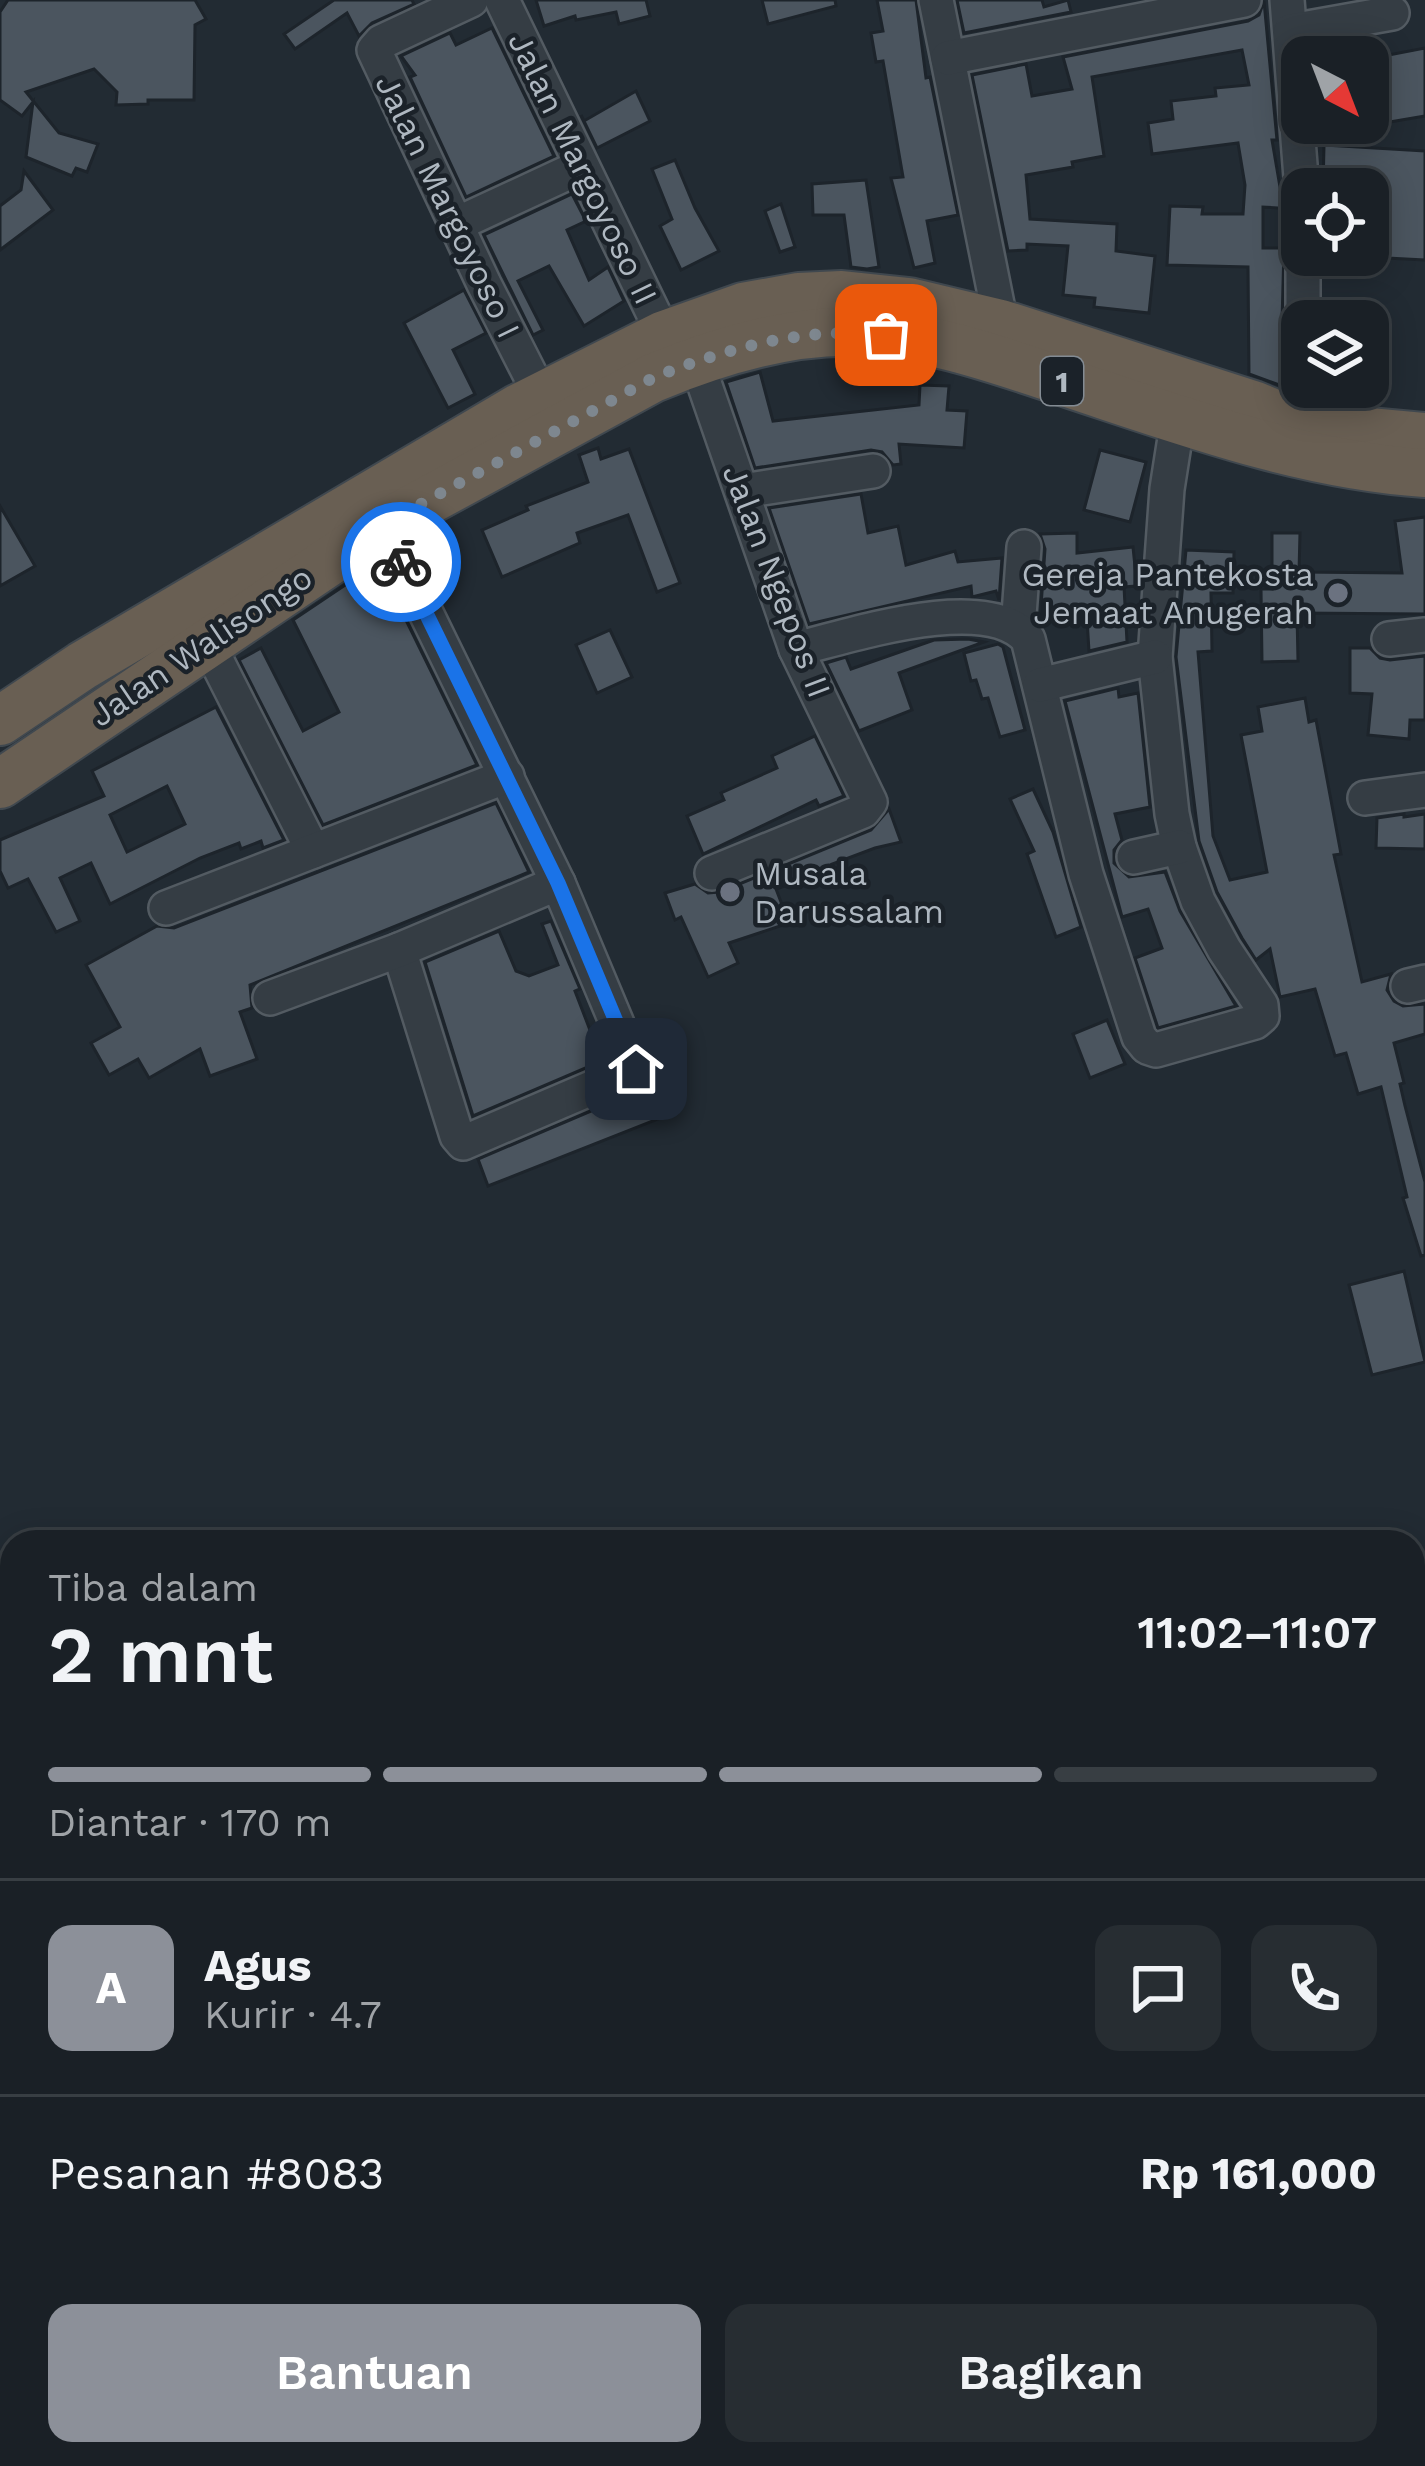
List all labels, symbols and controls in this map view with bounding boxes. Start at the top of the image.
street label: Jalan Margoyoso II [500,25,666,311]
north arrow [1281,36,1389,144]
map controls [1281,36,1389,408]
street label: Jalan Margoyoso I [367,68,529,344]
button: locate [1281,168,1389,276]
pin [835,284,937,386]
button: layers [1281,300,1389,408]
icon: bag [853,302,919,368]
road number: 1 [1041,357,1083,405]
street label: Jalan Ngepos II [715,459,839,703]
courier [341,502,461,622]
icon: bike [368,529,434,595]
place label: Gereja Pantekosta Jemaat Anugerah [1021,555,1314,632]
street label: Jalan Walisongo [83,557,319,735]
marker: Gereja Pantekosta Jemaat Anugerah [1325,580,1351,606]
place label: Musala Darussalam [754,854,944,931]
marker: Musala Darussalam [717,879,743,905]
pin [585,1018,687,1120]
icon: home [603,1036,669,1102]
text: Tiba dalam [48,1565,258,1610]
text: 11:02–11:07 [1138,1606,1377,1659]
text: 2 mnt [48,1609,273,1701]
text: Diantar · 170 m [48,1800,331,1845]
button: chat [1095,1925,1221,2051]
button: phone [1251,1925,1377,2051]
text: Agus [204,1939,312,1992]
text: A [96,1961,126,2014]
text: Kurir · 4.7 [204,1992,382,2037]
text: Pesanan #8083 [48,2147,384,2200]
text: Rp 161,000 [1140,2147,1377,2200]
button: Bantuan [48,2304,701,2442]
button: Bagikan [725,2304,1377,2442]

